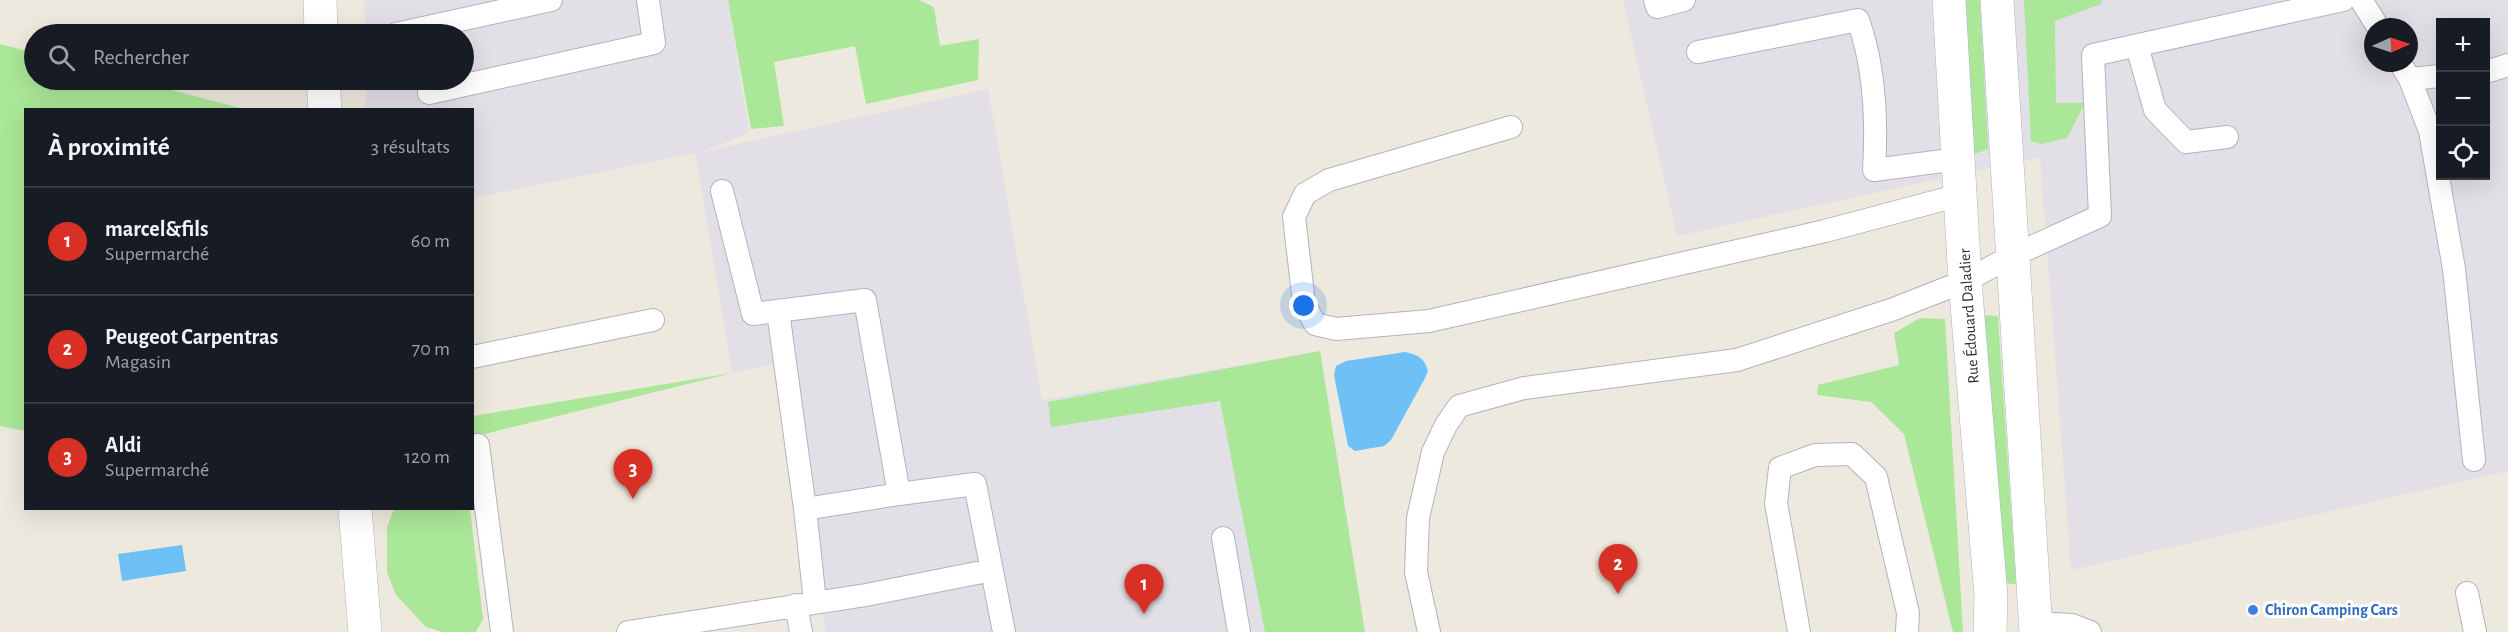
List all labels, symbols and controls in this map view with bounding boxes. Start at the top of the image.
north arrow [2364,18,2418,72]
map controls [2436,18,2490,180]
button: + [2436,18,2490,72]
search box [24,24,474,90]
icon: search [45,41,78,74]
text: Rechercher [93,46,189,68]
button: − [2436,72,2490,126]
button: locate [2436,126,2490,180]
text: À proximité [48,134,170,160]
text: 3 résultats [371,137,450,157]
text: marcel&fils [105,218,209,240]
text: 1 [64,231,71,251]
text: 60 m [411,231,450,251]
text: Supermarché [105,244,209,264]
street label: Rue Édouard Daladier [1954,247,1982,384]
your location [1289,291,1318,320]
text: Peugeot Carpentras [105,326,278,348]
text: 2 [63,339,72,359]
text: 70 m [412,339,450,359]
text: Magasin [105,352,171,372]
text: Aldi [105,434,142,456]
text: 3 [63,447,72,467]
text: 120 m [404,447,450,467]
pin: 3 [614,450,652,499]
text: Supermarché [105,460,209,480]
pin: 2 [1598,544,1638,594]
pin: 1 [1124,564,1164,614]
place label: Chiron Camping Cars [2265,602,2398,618]
marker: Chiron Camping Cars [2246,603,2260,617]

